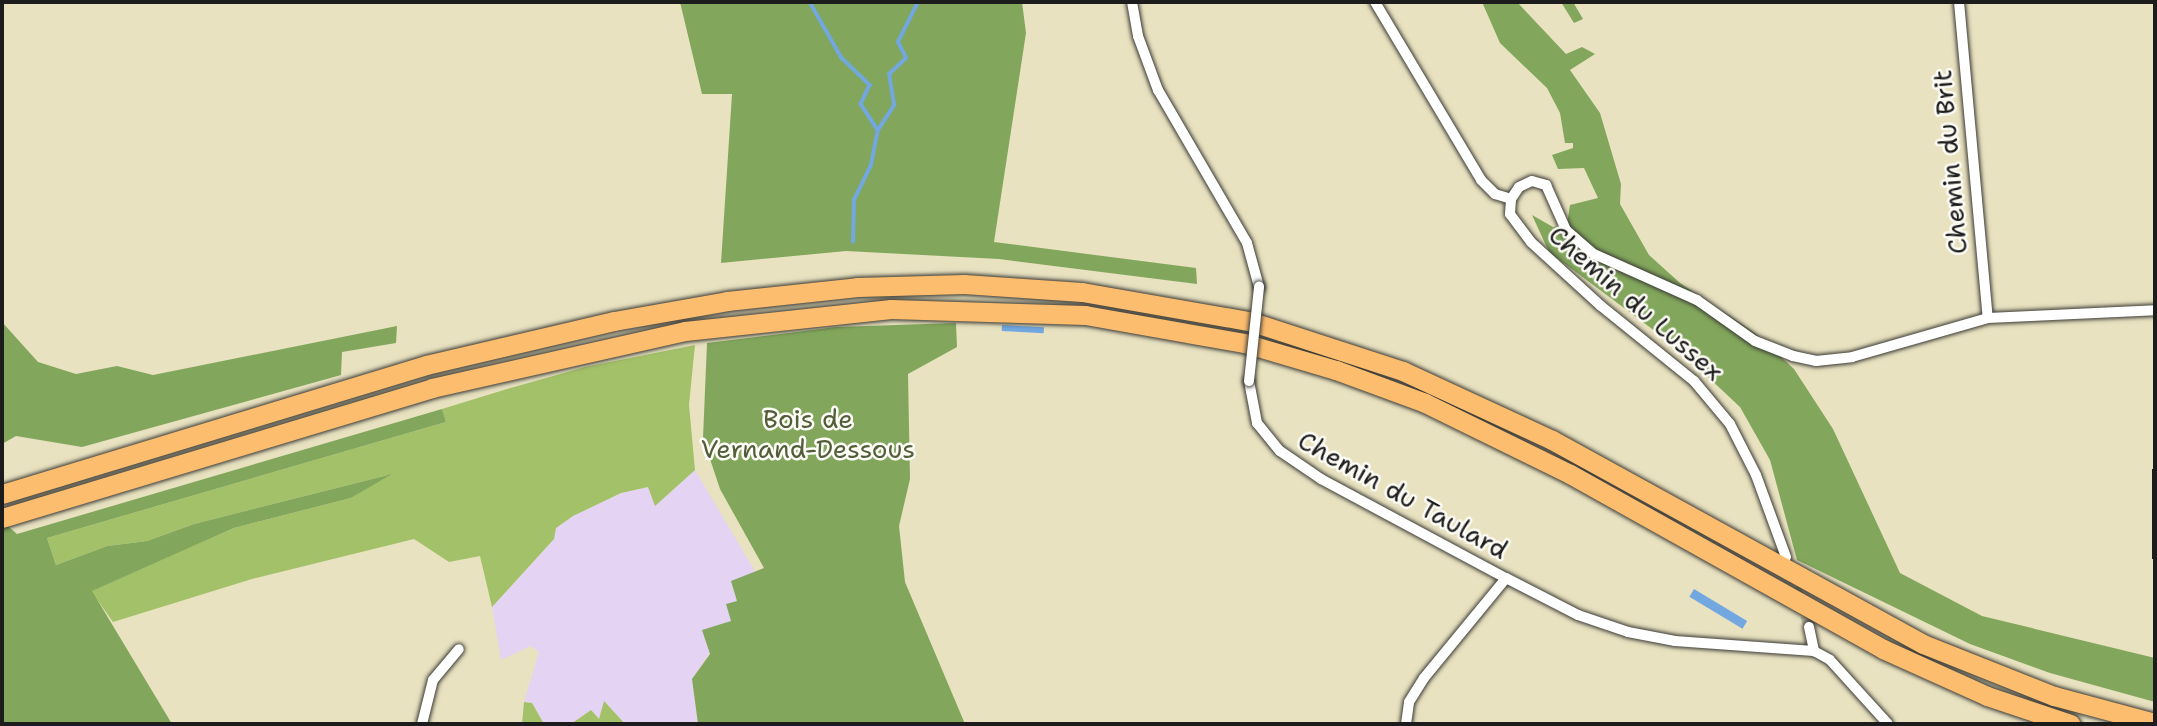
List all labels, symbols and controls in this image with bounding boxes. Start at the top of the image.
street label: Chemin du Brit [1926,69,1974,255]
street label: Chemin du Lussex [1542,219,1730,387]
park label: Bois de Vernand-Dessous [701,403,915,464]
street label: Chemin du Taulard [1293,424,1513,566]

